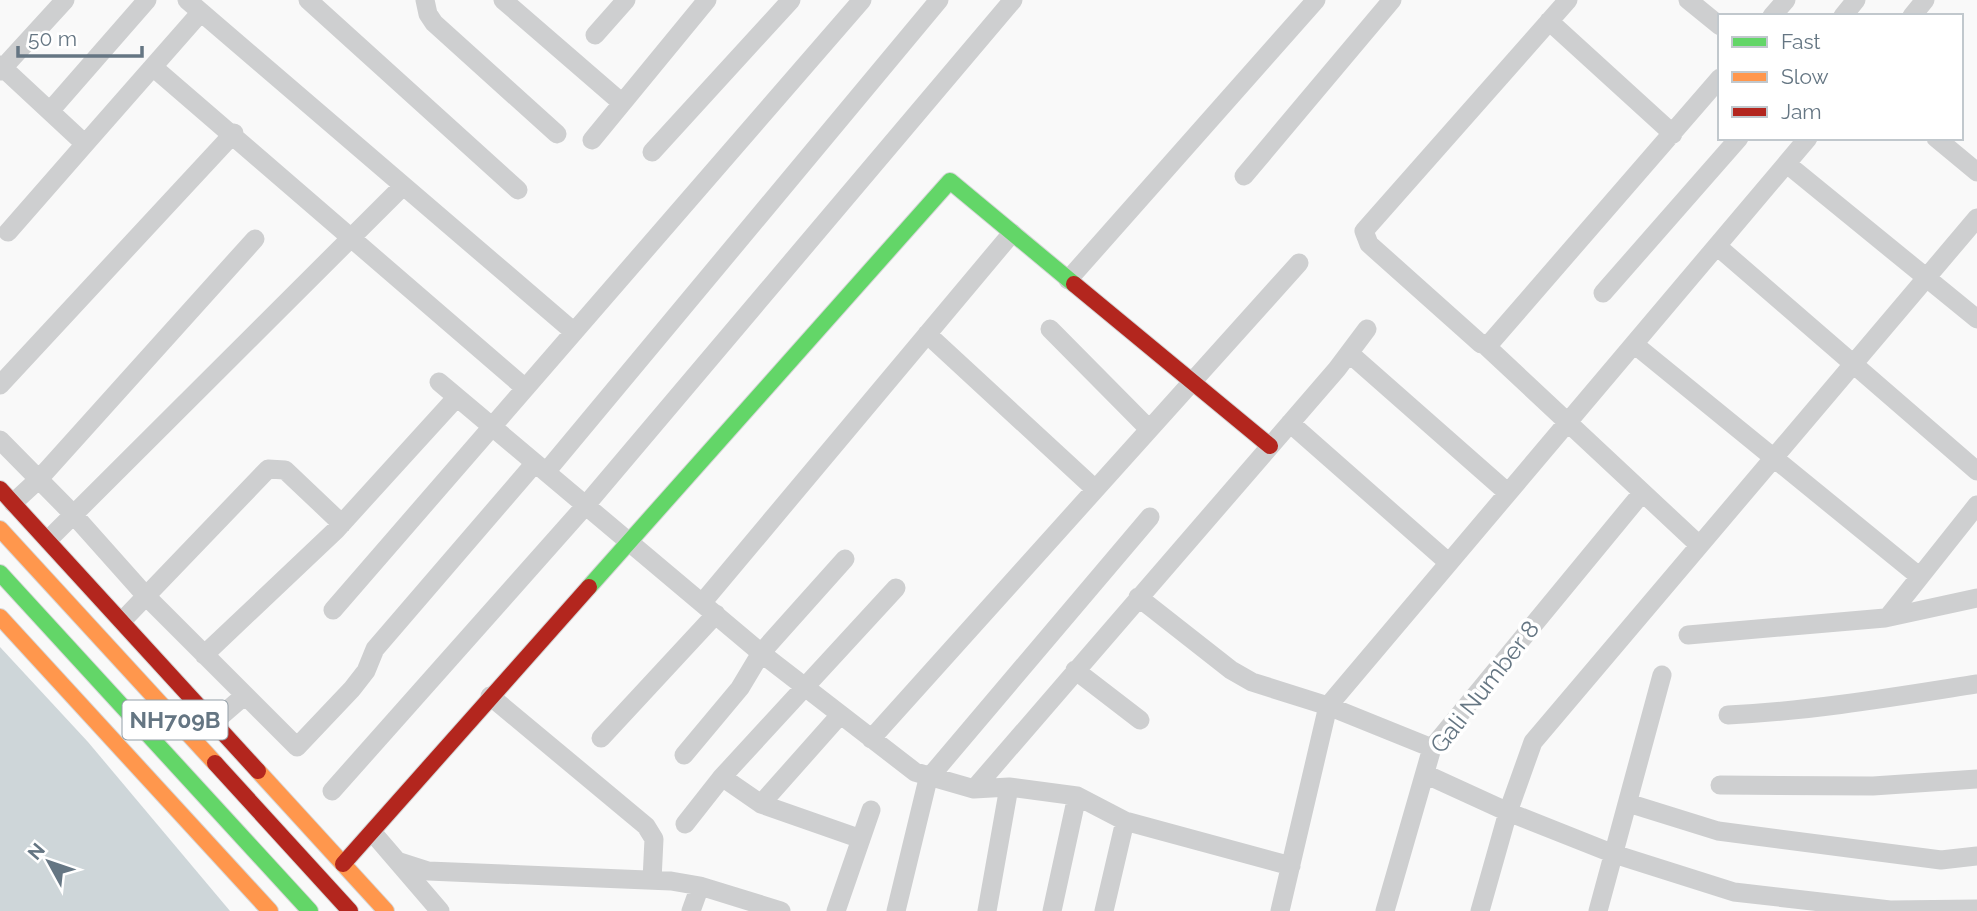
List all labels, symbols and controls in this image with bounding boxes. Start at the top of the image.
scale bar [18,14,142,58]
legend [1718,14,1963,140]
text: 50 m [28,26,77,51]
text: Fast [1781,29,1821,54]
text: Slow [1781,64,1829,89]
text: Jam [1781,99,1822,124]
street label: Gali Number 8 [1424,615,1545,759]
road number: NH709B [122,700,228,740]
north arrow [14,827,84,897]
text: N [23,838,49,864]

